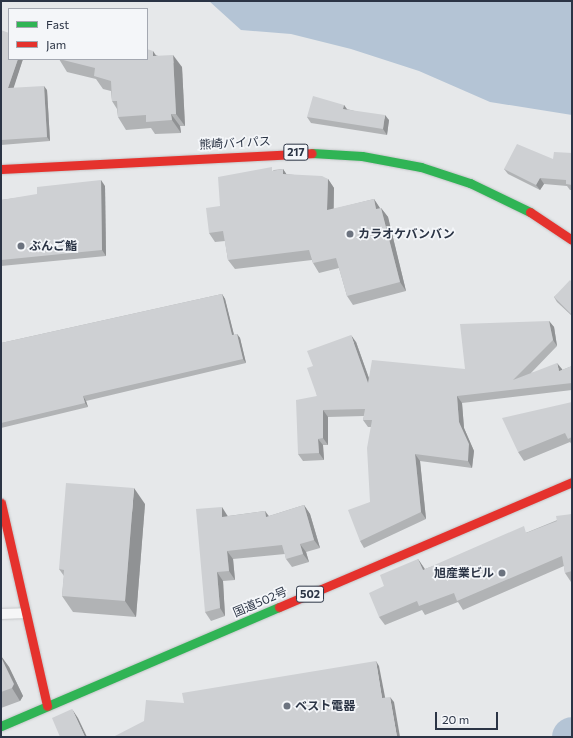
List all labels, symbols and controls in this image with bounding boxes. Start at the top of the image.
legend [8,8,148,60]
text: Fast [46,17,69,31]
text: Jam [46,37,66,51]
street label: 熊崎バイパス [199,134,271,152]
road number: 217 [283,143,309,161]
place label: カラオケバンバン [358,227,454,241]
marker: カラオケバンバン [345,229,355,239]
place label: ぶんご鮨 [29,239,77,253]
marker: ぶんご鮨 [16,241,26,251]
place label: 旭産業ビル [434,566,494,580]
marker: 旭産業ビル [497,568,507,578]
street label: 国道502号 [231,584,289,620]
road number: 502 [296,585,324,603]
place label: ベスト電器 [295,699,355,713]
marker: ベスト電器 [282,701,292,711]
scale bar [437,704,500,730]
text: 20 m [442,712,469,726]

